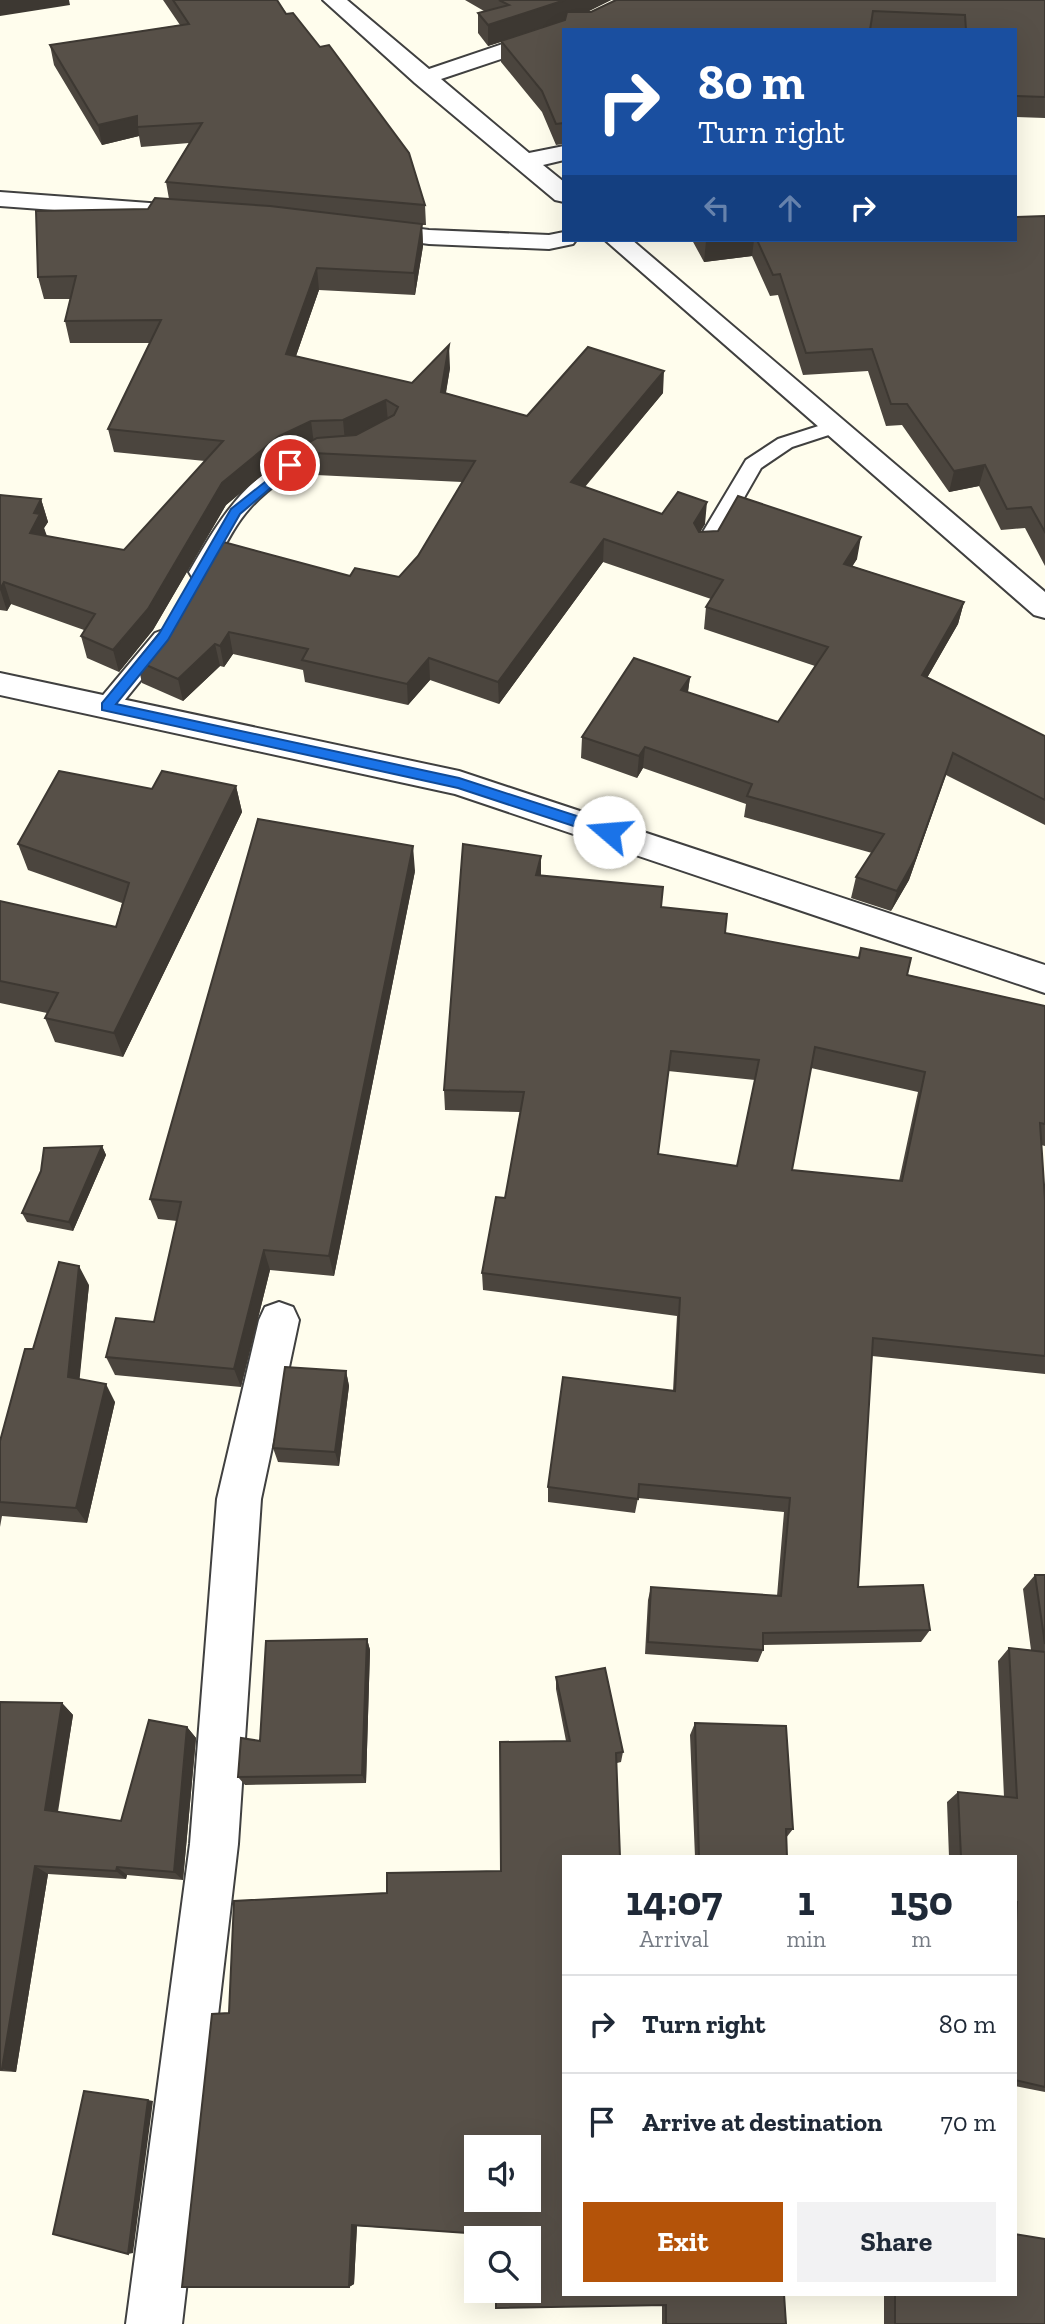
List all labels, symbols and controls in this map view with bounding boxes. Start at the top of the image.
text: 80 m [698,53,805,112]
icon: right [583,56,674,147]
text: Turn right [698,113,845,151]
icon: left [698,189,736,227]
icon: ahead [771,189,809,227]
icon: right [844,189,882,227]
pin [260,435,320,495]
icon: arrive [271,446,309,484]
position arrow [572,795,646,869]
text: 14:07 [626,1875,722,1926]
text: 1 [798,1875,815,1926]
text: 150 [890,1875,953,1926]
text: Arrival [640,1925,709,1953]
text: min [786,1925,826,1953]
text: m [911,1925,931,1953]
icon: right [583,2005,621,2043]
text: Turn right [642,2008,765,2040]
text: 80 m [939,2008,996,2040]
icon: arrive [583,2103,621,2141]
text: Arrive at destination [642,2106,882,2138]
text: 70 m [940,2106,996,2138]
map controls [464,2135,541,2303]
button: sound [464,2135,541,2212]
button: Exit [583,2202,783,2282]
button: Share [797,2202,996,2282]
button: search [464,2226,541,2303]

